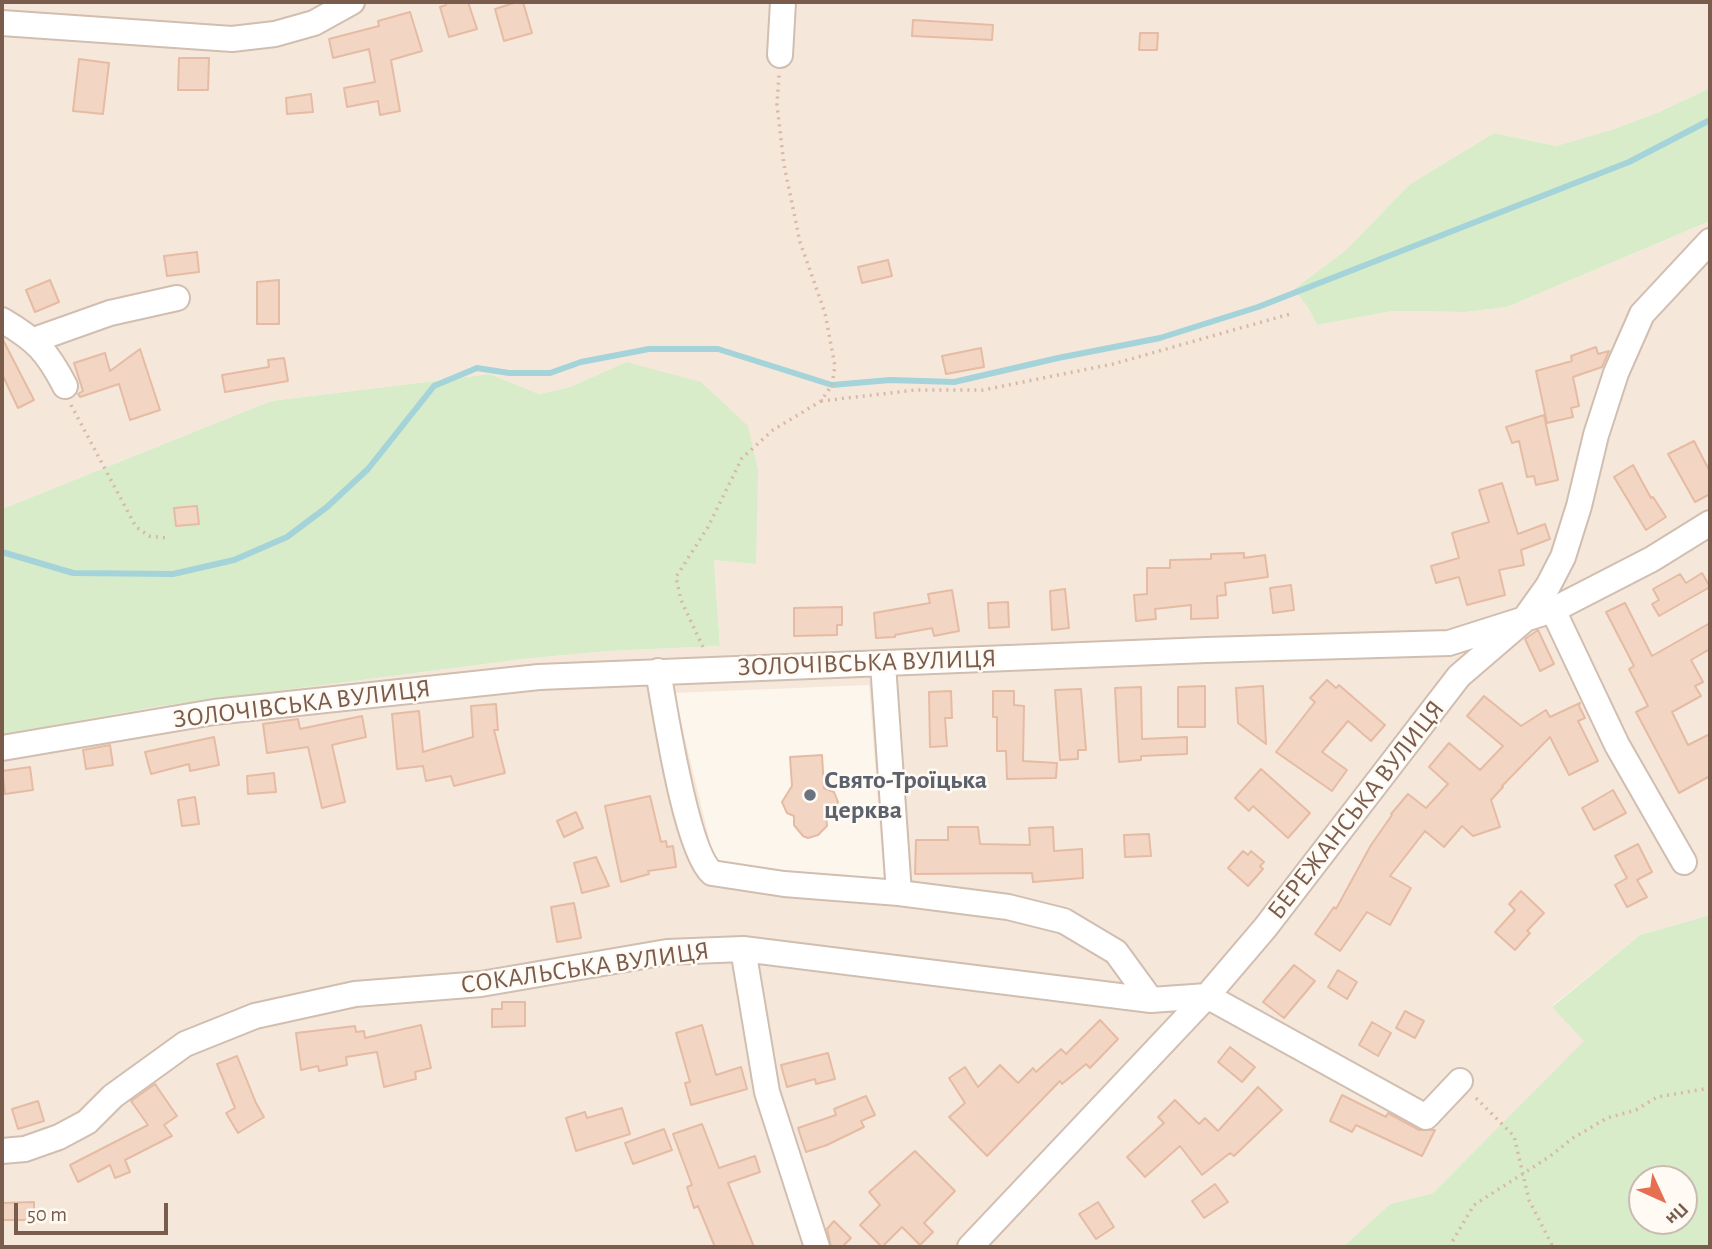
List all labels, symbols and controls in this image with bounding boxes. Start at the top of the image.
street label: ЗОЛОЧІВСЬКА ВУЛИЦЯ [737,643,997,683]
street label: ЗОЛОЧІВСЬКА ВУЛИЦЯ [171,673,433,735]
street label: БЕРЕЖАНСЬКА ВУЛИЦЯ [1261,694,1451,926]
place label: Свято-Троїцька церква [824,764,987,826]
marker: Свято-Троїцька церква [802,787,818,803]
street label: СОКАЛЬСЬКА ВУЛИЦЯ [459,935,711,1001]
north arrow [1628,1165,1698,1235]
scale bar [18,1190,172,1234]
text: Пн [1662,1199,1692,1229]
text: 50 m [27,1204,67,1225]

